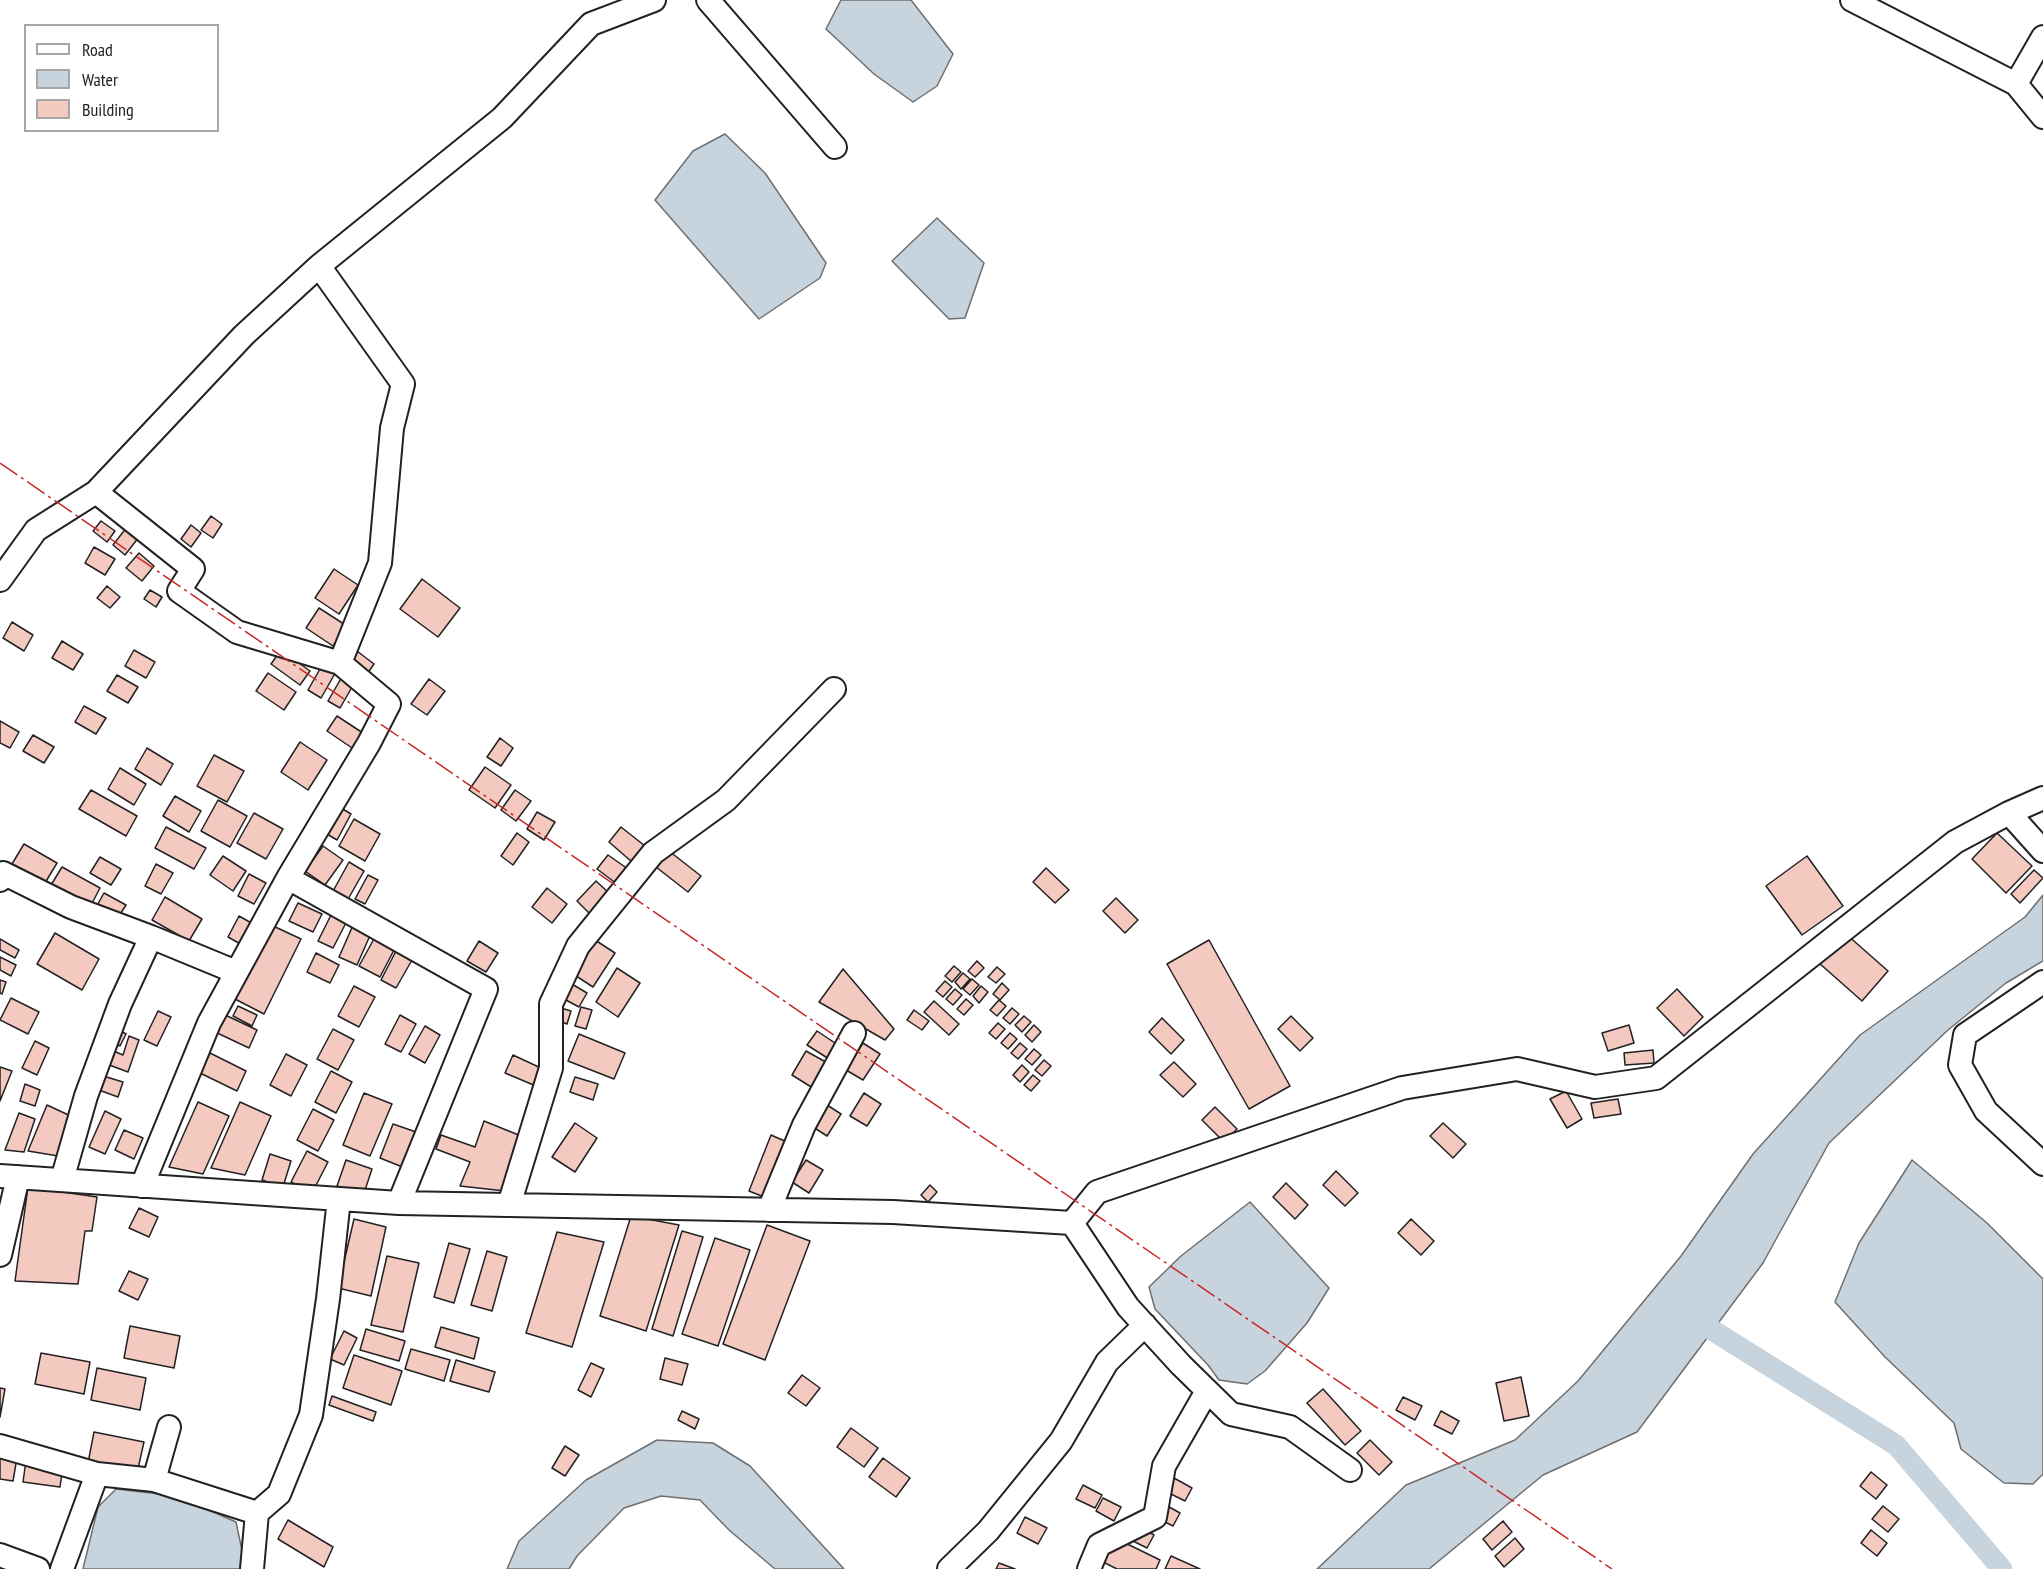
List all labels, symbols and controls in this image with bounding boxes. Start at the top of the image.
legend [24,24,219,132]
text: Road [82,38,113,61]
text: Water [82,68,118,91]
text: Building [82,98,134,121]

